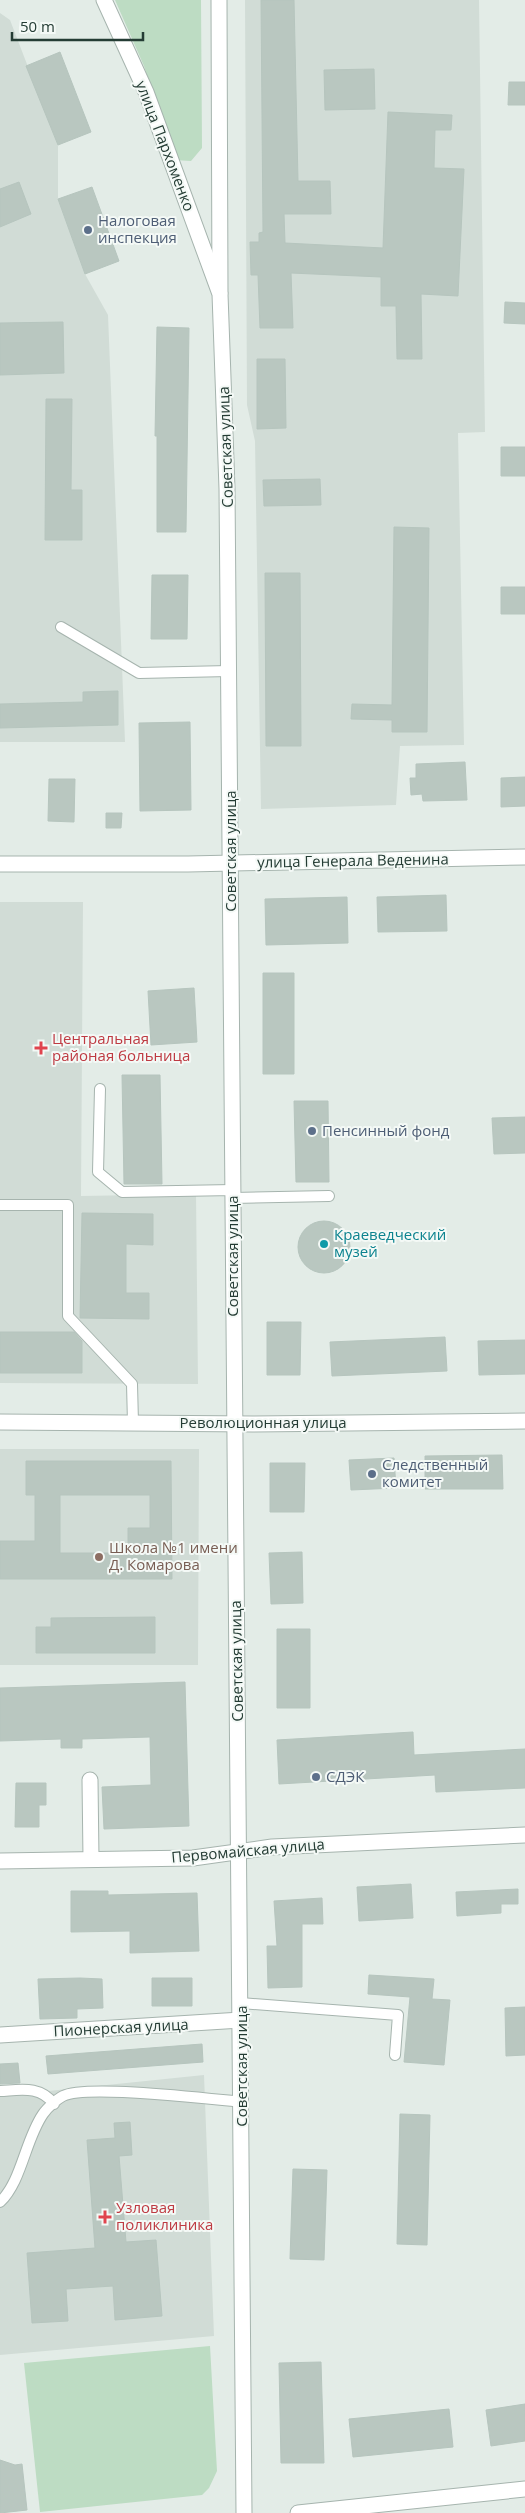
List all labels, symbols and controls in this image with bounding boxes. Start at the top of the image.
scale bar [12,10,144,42]
text: 50 m [20,16,55,36]
street label: улица Пархоменко [132,78,200,214]
place label: Налоговая инспекция [98,210,177,247]
marker: Налоговая инспекция [82,224,94,236]
street label: Советская улица [213,386,237,508]
street label: Советская улица [220,790,240,912]
street label: улица Генерала Веденина [257,848,449,872]
place label: Центральная районая больница [52,1028,190,1065]
marker: Центральная районая больница [34,1041,48,1055]
place label: Пенсинный фонд [322,1120,450,1140]
marker: Пенсинный фонд [306,1125,318,1137]
street label: Советская улица [222,1195,242,1317]
place label: Краеведческий музей [334,1224,446,1261]
marker: Краеведческий музей [318,1238,330,1250]
street label: Революционная улица [180,1412,346,1432]
place label: Следственный комитет [382,1454,488,1491]
marker: Следственный комитет [366,1468,378,1480]
place label: Школа №1 имени Д. Комарова [109,1537,238,1574]
marker: Школа №1 имени Д. Комарова [93,1551,105,1563]
street label: Советская улица [225,1600,247,1722]
place label: СДЭК [326,1766,365,1786]
marker: СДЭК [310,1771,322,1783]
street label: Первомайская улица [170,1833,325,1867]
street label: Советская улица [231,2005,251,2127]
street label: Пионерская улица [53,2013,189,2041]
place label: Узловая поликлиника [116,2197,213,2234]
marker: Узловая поликлиника [98,2210,112,2224]

